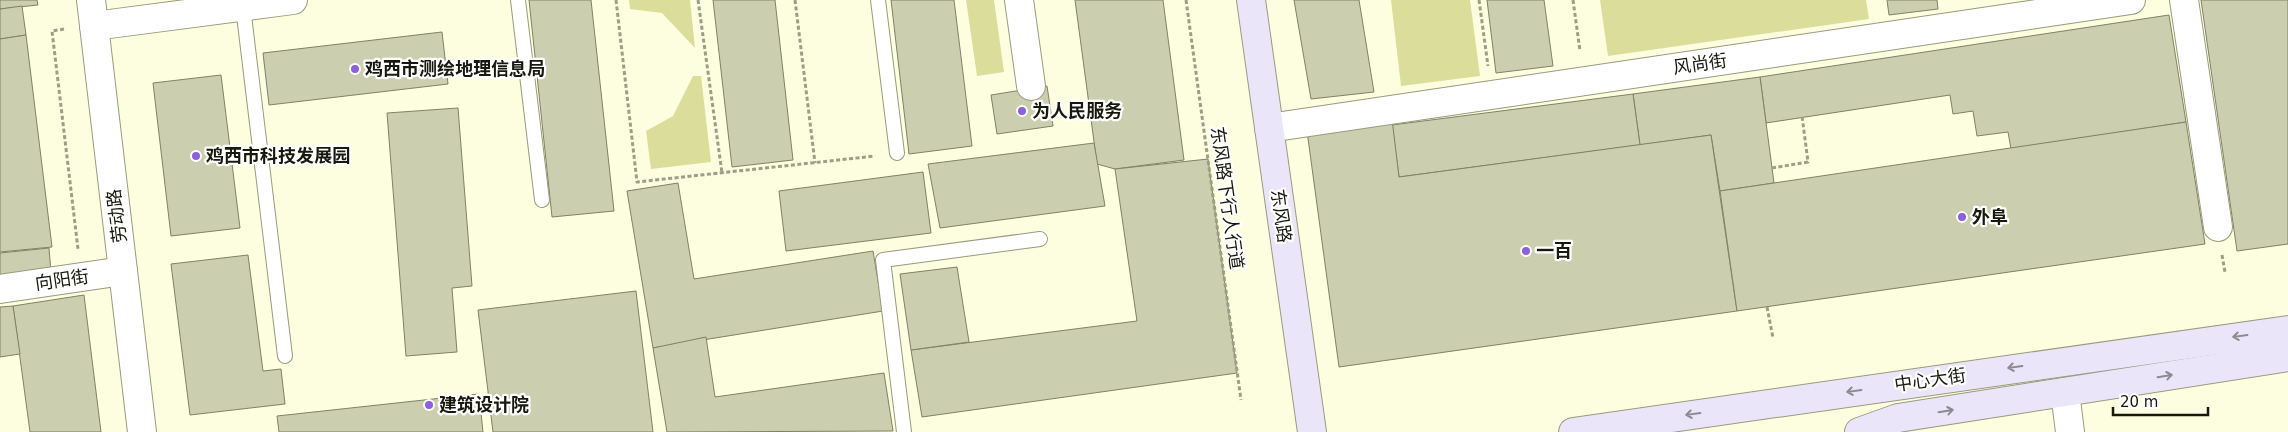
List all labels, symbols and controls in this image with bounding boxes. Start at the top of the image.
street label: 风尚街 [1672,49,1728,78]
place label: 鸡西市测绘地理信息局 [365,58,545,79]
marker: 鸡西市测绘地理信息局 [349,63,361,75]
place label: 为人民服务 [1032,100,1122,121]
marker: 为人民服务 [1016,105,1028,117]
street label: 东风路下行人行道 [1207,125,1248,271]
place label: 鸡西市科技发展园 [206,145,350,166]
marker: 鸡西市科技发展园 [190,150,202,162]
street label: 劳动路 [103,188,130,244]
street label: 东风路 [1267,188,1296,244]
place label: 外阜 [1972,206,2008,227]
marker: 外阜 [1956,211,1968,223]
place label: 一百 [1536,240,1572,261]
marker: 一百 [1520,245,1532,257]
street label: 向阳街 [34,265,90,294]
one-way arrow [2232,331,2248,341]
one-way arrow [2007,363,2023,373]
street label: 中心大街 [1893,364,1967,395]
one-way arrow [2156,370,2172,380]
scale bar [2113,384,2208,416]
one-way arrow [1846,386,1862,396]
text: 20 m [2120,393,2158,411]
place label: 建筑设计院 [439,394,529,415]
marker: 建筑设计院 [423,399,435,411]
one-way arrow [1938,405,1954,415]
one-way arrow [1685,410,1701,420]

